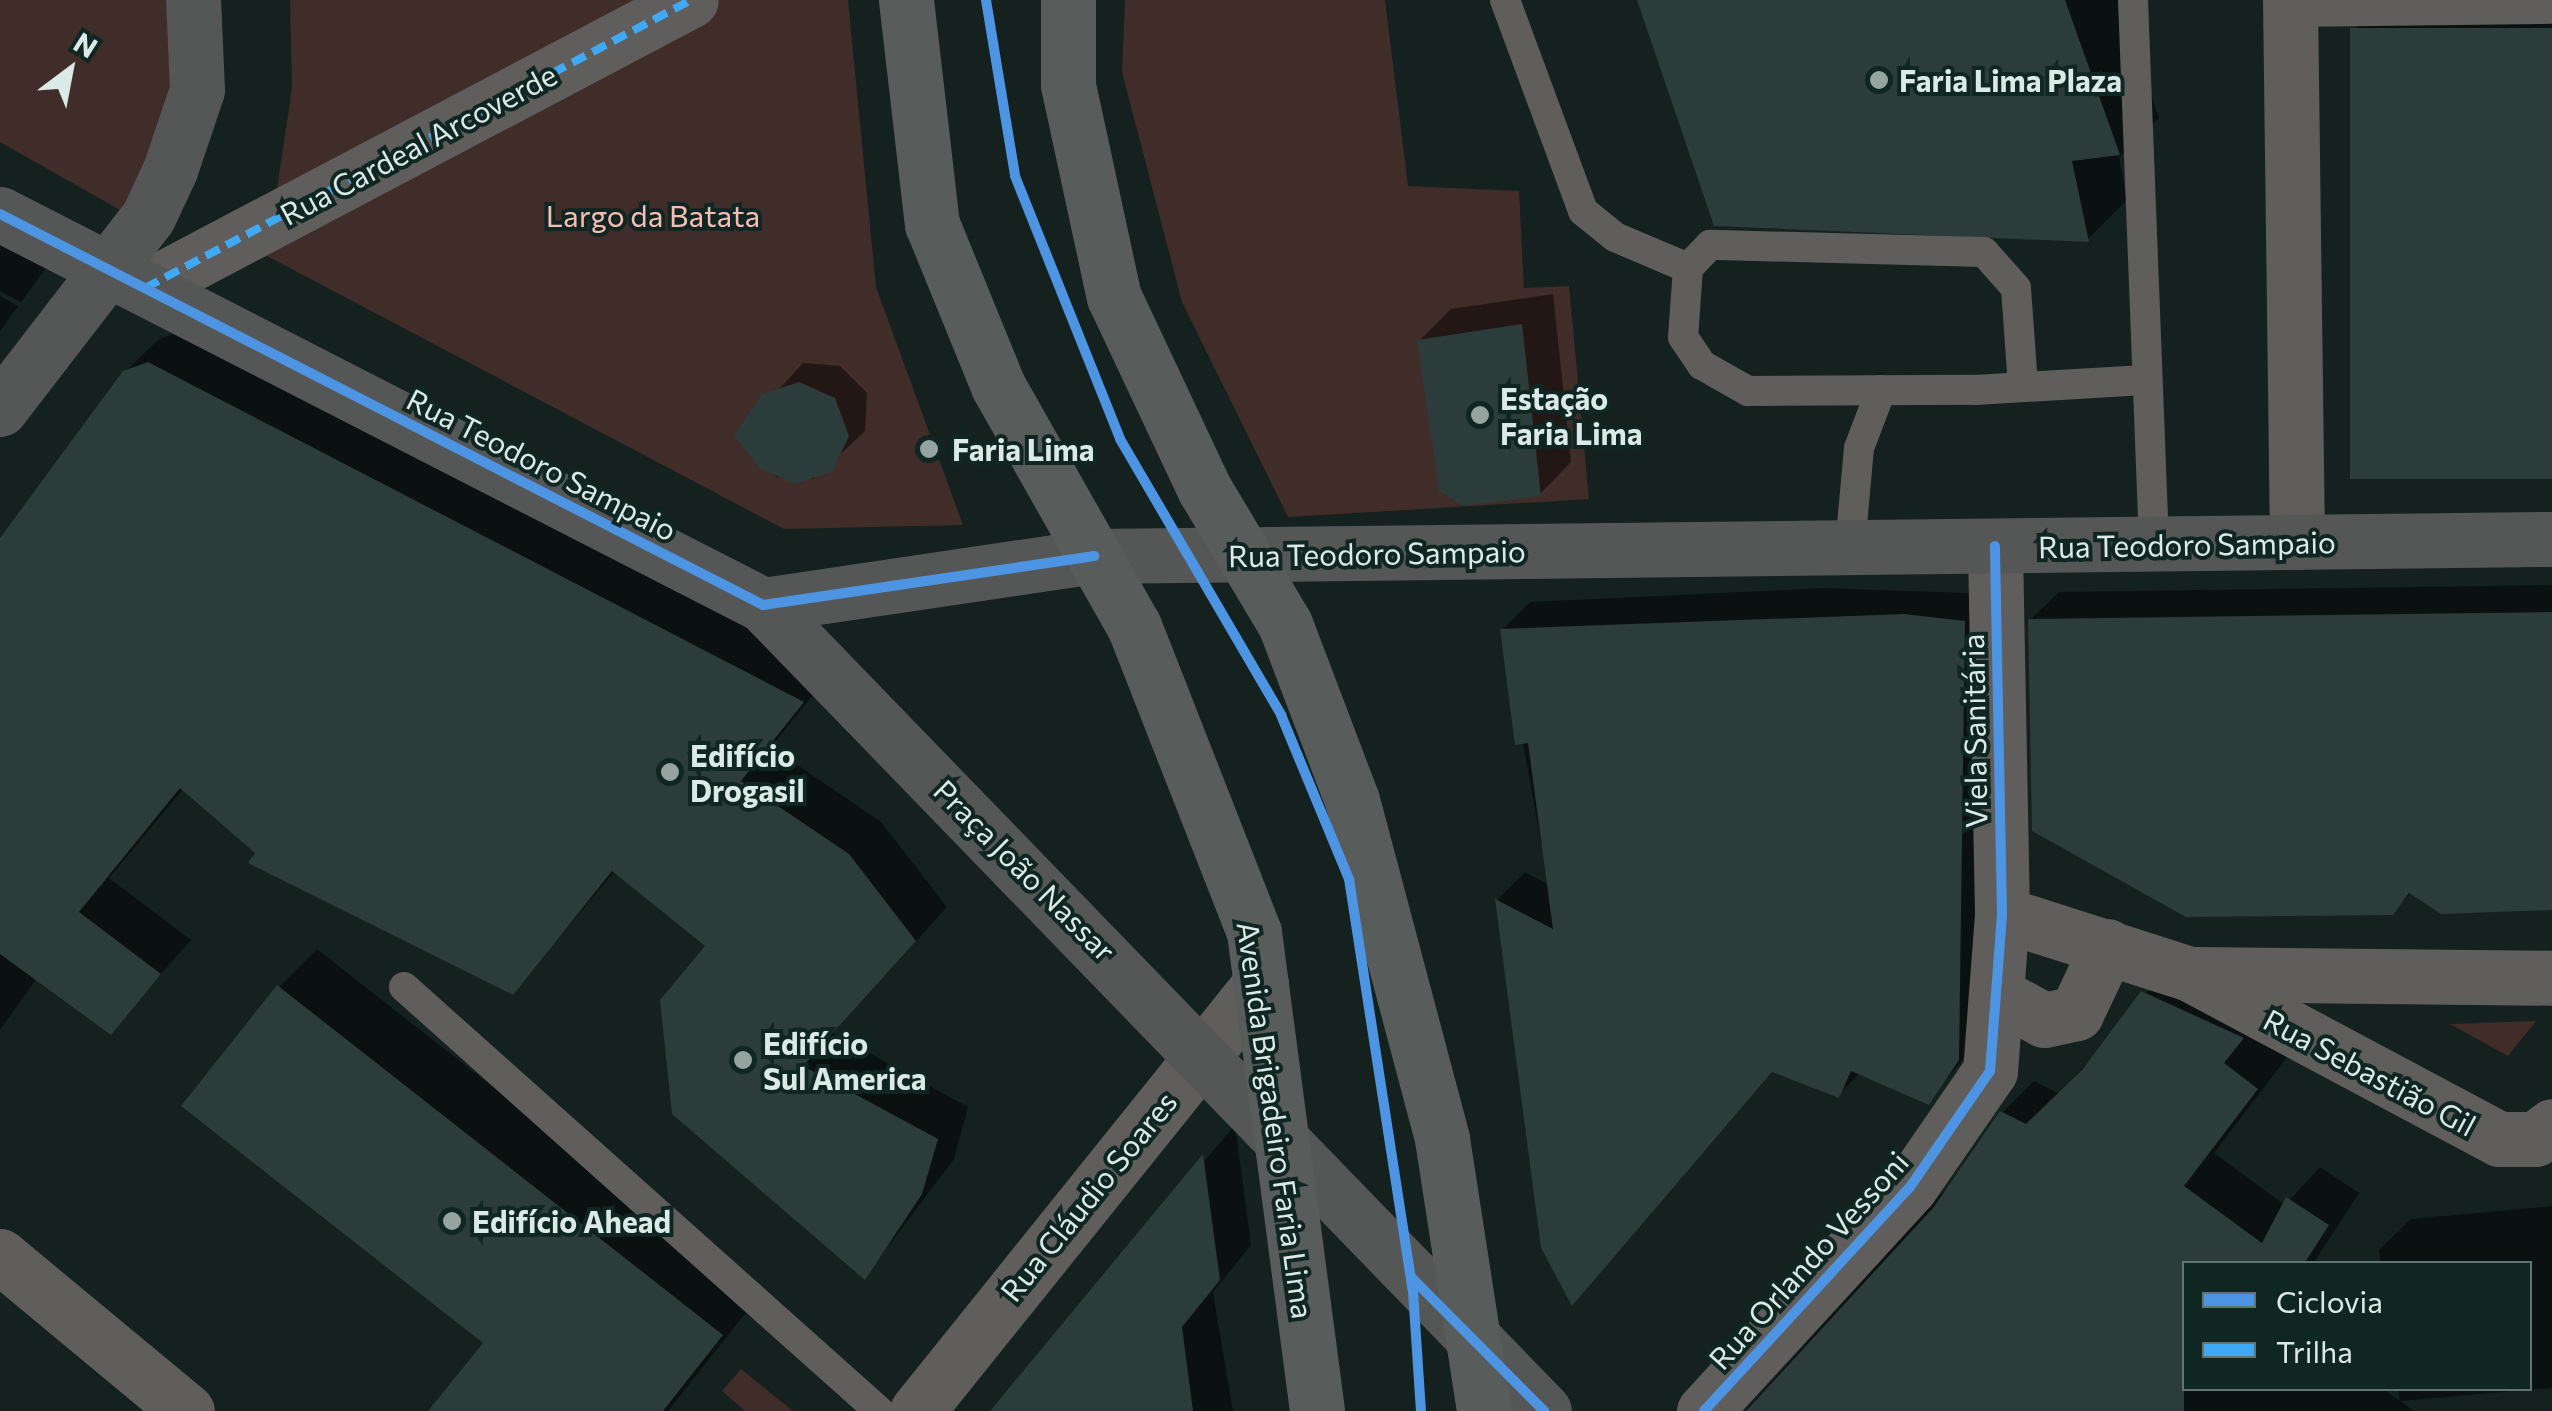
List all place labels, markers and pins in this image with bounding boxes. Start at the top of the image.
place label: Faria Lima Plaza [1899,62,2122,98]
marker: Faria Lima Plaza [1868,69,1890,91]
place label: Estação Faria Lima [1500,380,1643,450]
marker: Estação Faria Lima [1469,404,1491,426]
place label: Faria Lima [952,431,1095,467]
marker: Faria Lima [916,436,942,462]
place label: Edifício Drogasil [690,737,805,808]
marker: Edifício Drogasil [659,761,681,783]
place label: Edifício Sul America [763,1025,927,1096]
marker: Edifício Sul America [732,1049,754,1071]
place label: Edifício Ahead [472,1203,671,1239]
marker: Edifício Ahead [441,1210,463,1232]

